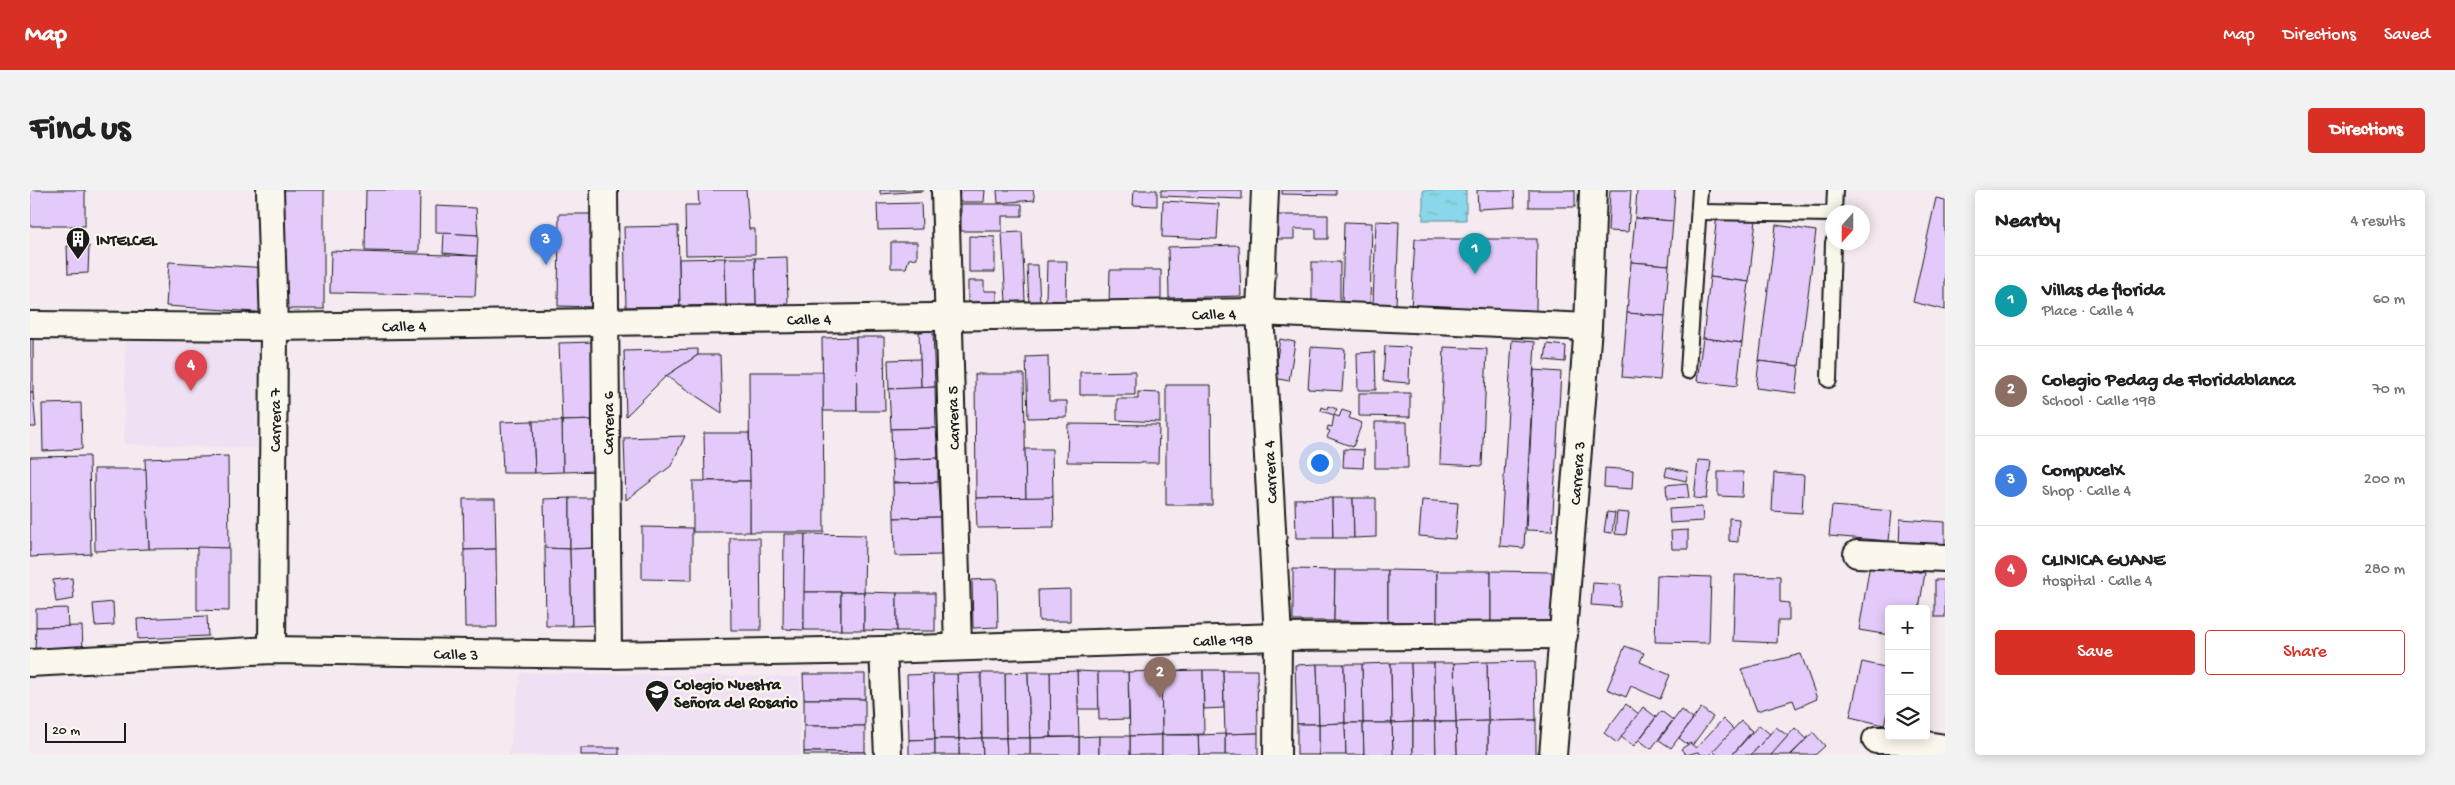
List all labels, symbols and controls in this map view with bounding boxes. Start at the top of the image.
text: Map [25,21,67,50]
text: Map [2223,25,2255,46]
text: Directions [2283,25,2356,46]
text: Saved [2384,25,2430,46]
button: Directions [2308,108,2425,153]
text: Find us [30,110,130,151]
north arrow [1825,205,1870,250]
text: Nearby [1995,210,2060,235]
text: 4 results [2350,213,2405,232]
pin: 3 [530,224,562,265]
building icon: INTELCEL [65,226,91,260]
place label: INTELCEL [96,233,158,252]
pin: 1 [1459,233,1491,274]
text: Villas de florida [2042,280,2165,303]
text: 1 [2008,291,2014,310]
text: 60 m [2373,291,2405,310]
text: Place · Calle 4 [2042,303,2134,322]
street label: Calle 4 [1192,307,1237,326]
street label: Calle 4 [787,312,832,331]
street label: Calle 4 [382,319,427,338]
pin: 4 [175,350,207,391]
text: Colegio Pedag de Floridablanca [2042,370,2295,393]
text: 2 [2007,381,2015,400]
text: 70 m [2372,381,2405,400]
street label: Carrera 5 [945,386,966,450]
street label: Carrera 7 [268,387,287,452]
street label: Carrera 6 [601,390,620,455]
text: School · Calle 198 [2042,393,2156,412]
street label: Carrera 4 [1261,439,1284,504]
street label: Carrera 3 [1568,441,1591,506]
your location [1307,450,1333,476]
text: CompucelX [2042,460,2124,483]
text: 3 [2007,471,2015,490]
text: 200 m [2364,471,2405,490]
text: Shop · Calle 4 [2042,483,2131,502]
text: CLINICA GUANE [2042,550,2165,573]
text: 4 [2007,561,2015,580]
text: 280 m [2364,561,2405,580]
text: Hospital · Calle 4 [2042,573,2152,592]
map controls [1885,605,1930,740]
button: + [1885,605,1930,650]
button: Save [1995,630,2195,675]
button: Share [2205,630,2405,675]
street label: Calle 198 [1193,632,1254,653]
street label: Calle 3 [433,647,479,666]
button: − [1885,650,1930,695]
pin: 2 [1144,657,1176,698]
place label: Colegio Nuestra Señora del Rosario [673,677,798,714]
school or university icon: Colegio Nuestra Señora del Rosario [644,679,670,713]
button: layers [1885,695,1930,740]
scale bar [45,720,126,743]
text: 20 m [52,723,80,740]

